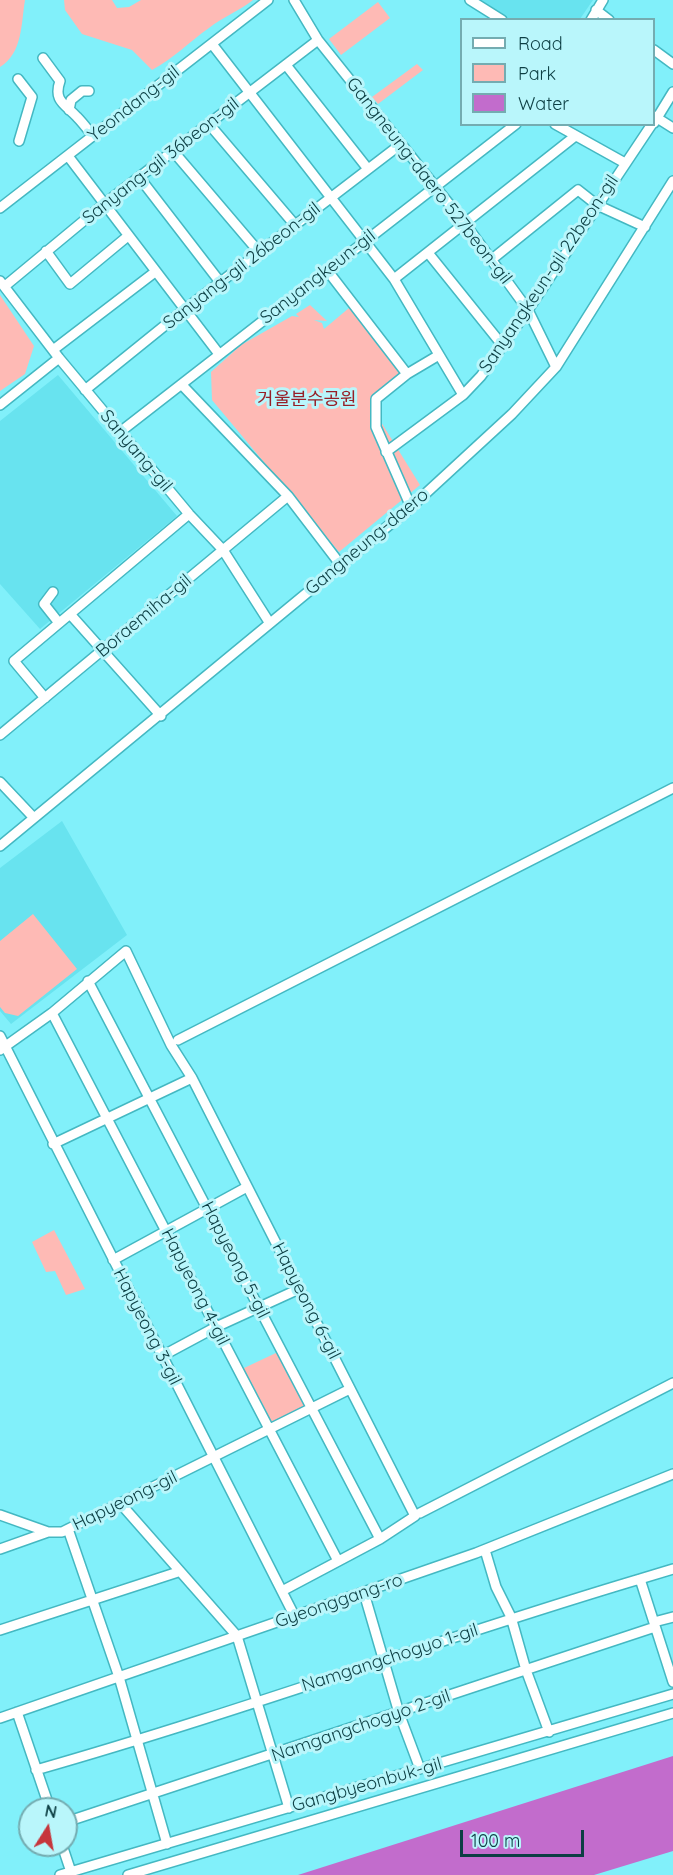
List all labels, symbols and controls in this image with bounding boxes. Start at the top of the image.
legend [460,18,655,126]
text: Road [518,32,563,55]
street label: Yeondang-gil [84,61,184,147]
text: Park [518,62,556,85]
street label: Gangneung-daero 527beon-gil [342,73,516,289]
text: Water [518,92,569,115]
street label: Sanyang-gil 36beon-gil [78,93,244,229]
street label: Sanyangkeun-gil 22beon-gil [475,171,623,377]
street label: Sanyang-gil 26beon-gil [159,198,325,334]
street label: Sanyangkeun-gil [256,225,380,329]
park label: 거울분수공원 [257,389,357,411]
street label: Sanyang-gil [95,406,177,496]
street label: Gangneung-daero [301,484,433,600]
street label: Boraemiha-gil [92,570,196,662]
street label: Hapyeong 5-gil [196,1198,274,1322]
street label: Hapyeong 4-gil [156,1225,234,1349]
street label: Hapyeong 6-gil [267,1239,345,1363]
street label: Hapyeong 3-gil [108,1265,186,1389]
street label: Hapyeong-gil [69,1466,181,1536]
street label: Gyeonggang-ro [272,1569,406,1633]
street label: Namgangchogyo 1-gil [299,1619,481,1697]
street label: Namgangchogyo 2-gil [269,1685,453,1767]
street label: Gangbyeonbuk-gil [290,1753,444,1817]
north arrow [18,1797,78,1857]
text: N [43,1800,59,1822]
scale bar [463,1818,588,1856]
text: 100 m [471,1829,520,1852]

